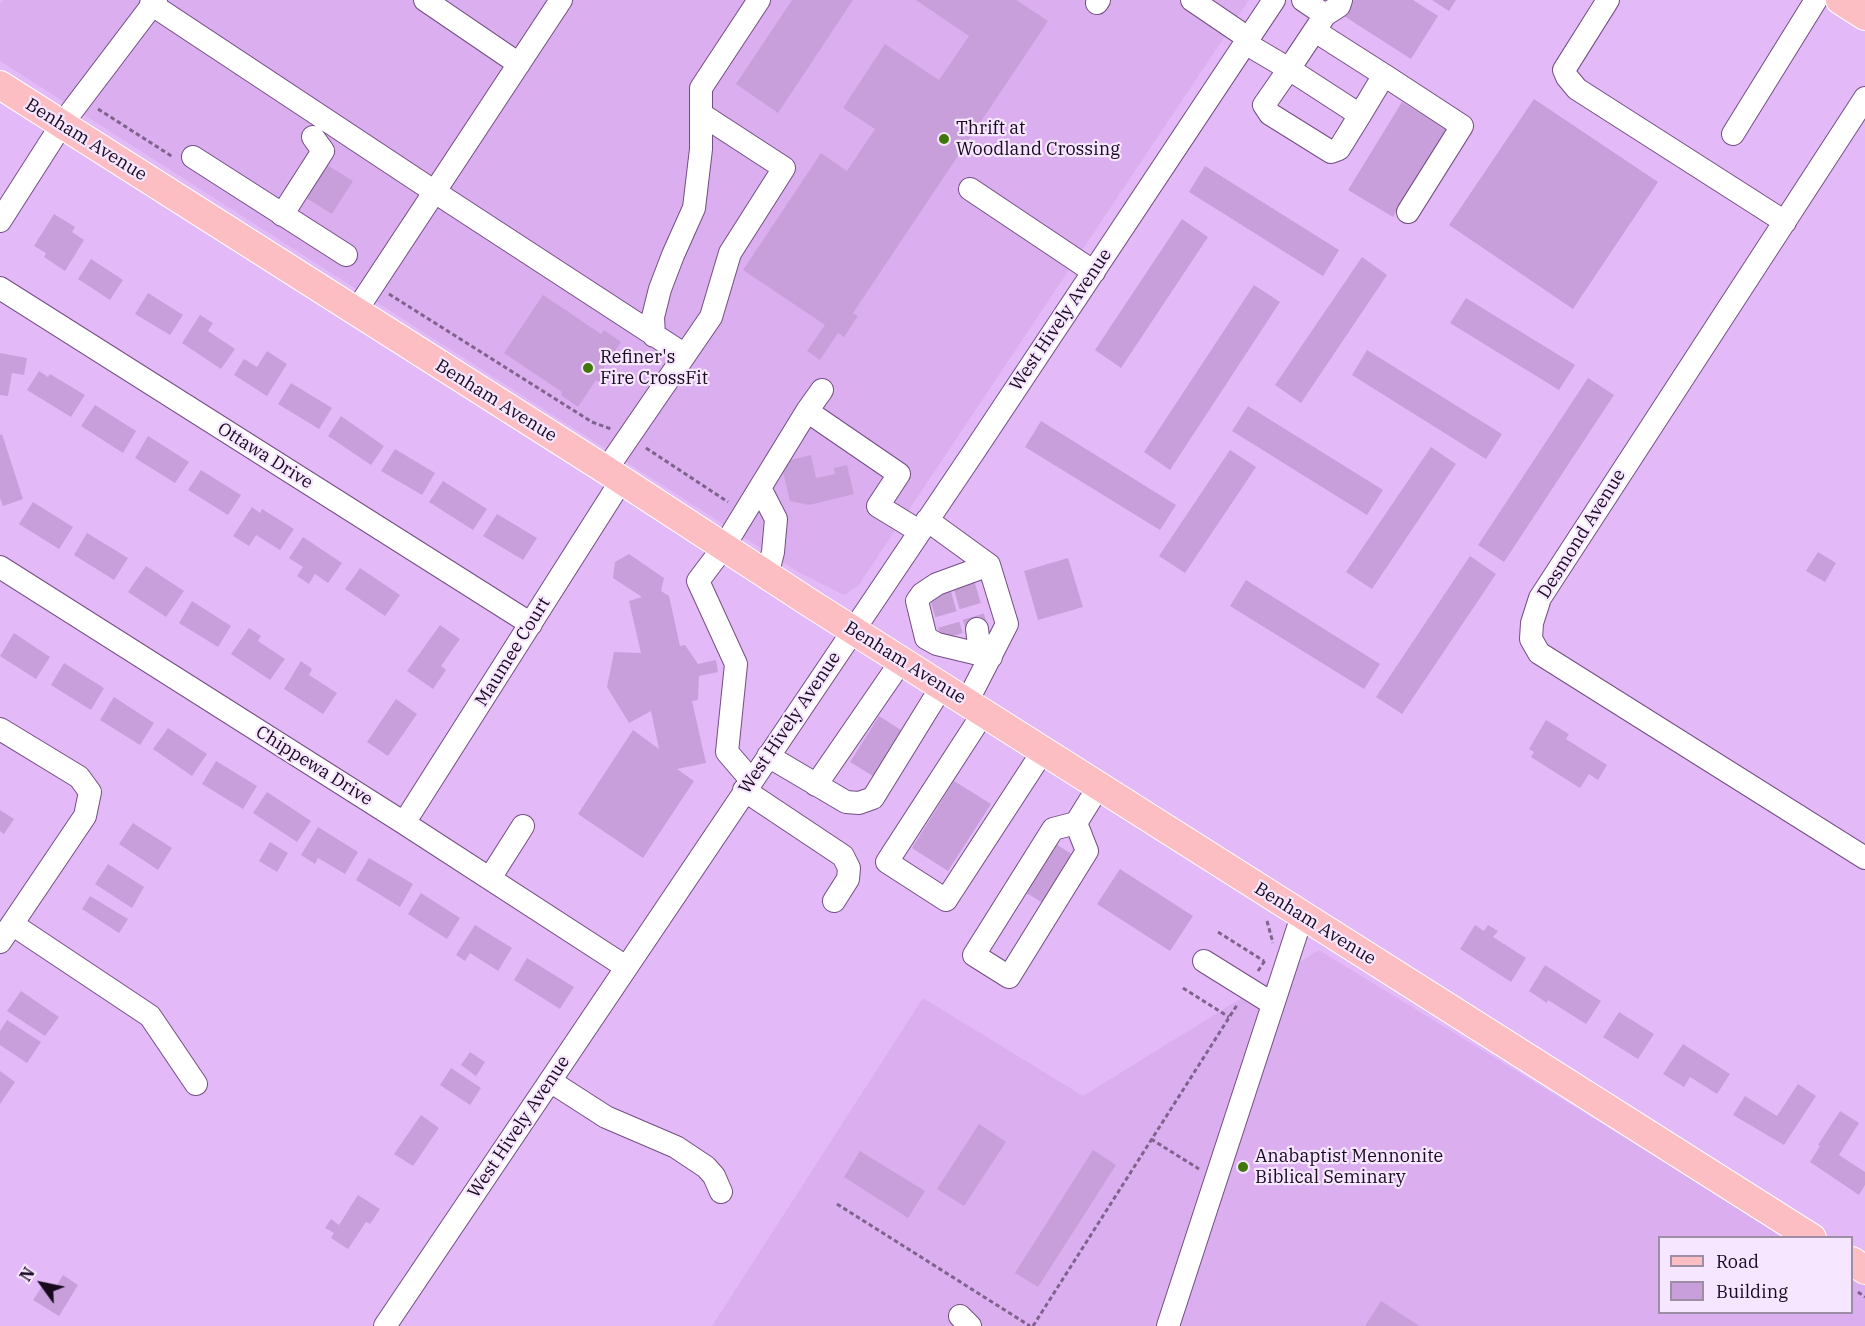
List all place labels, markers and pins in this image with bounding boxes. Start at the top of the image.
place label: Thrift at Woodland Crossing [956,118,1120,160]
marker: Thrift at Woodland Crossing [937,132,951,146]
place label: Refiner's Fire CrossFit [600,347,708,389]
marker: Refiner's Fire CrossFit [581,361,595,375]
place label: Anabaptist Mennonite Biblical Seminary [1255,1146,1443,1188]
marker: Anabaptist Mennonite Biblical Seminary [1236,1160,1250,1174]

